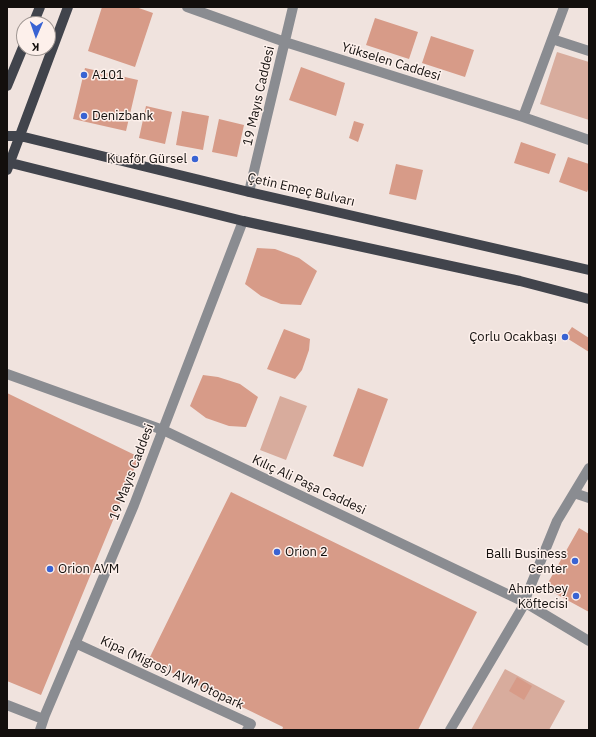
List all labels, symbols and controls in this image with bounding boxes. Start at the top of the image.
north arrow [16,16,56,56]
text: K [32,40,40,54]
street label: Yükselen Caddesi [340,40,442,84]
street label: 19 Mayıs Caddesi [240,45,278,147]
place label: A101 [92,67,124,83]
marker: A101 [79,70,89,80]
place label: Denizbank [92,108,153,124]
marker: Denizbank [79,111,89,121]
place label: Kuaför Gürsel [107,151,187,167]
marker: Kuaför Gürsel [190,154,200,164]
street label: Çetin Emeç Bulvarı [246,170,356,210]
place label: Çorlu Ocakbaşı [469,329,557,345]
marker: Çorlu Ocakbaşı [560,332,570,342]
street label: 19 Mayıs Caddesi [106,422,158,522]
street label: Kılıç Ali Paşa Caddesi [250,452,368,518]
place label: Orion 2 [285,544,328,560]
place label: Ballı Business Center [486,546,567,577]
marker: Orion 2 [272,547,282,557]
marker: Ballı Business Center [570,556,580,566]
place label: Orion AVM [58,561,119,577]
marker: Orion AVM [45,564,55,574]
place label: Ahmetbey Köftecisi [508,581,568,612]
marker: Ahmetbey Köftecisi [571,591,581,601]
street label: Kipa (Migros) AVM Otopark [98,633,246,713]

